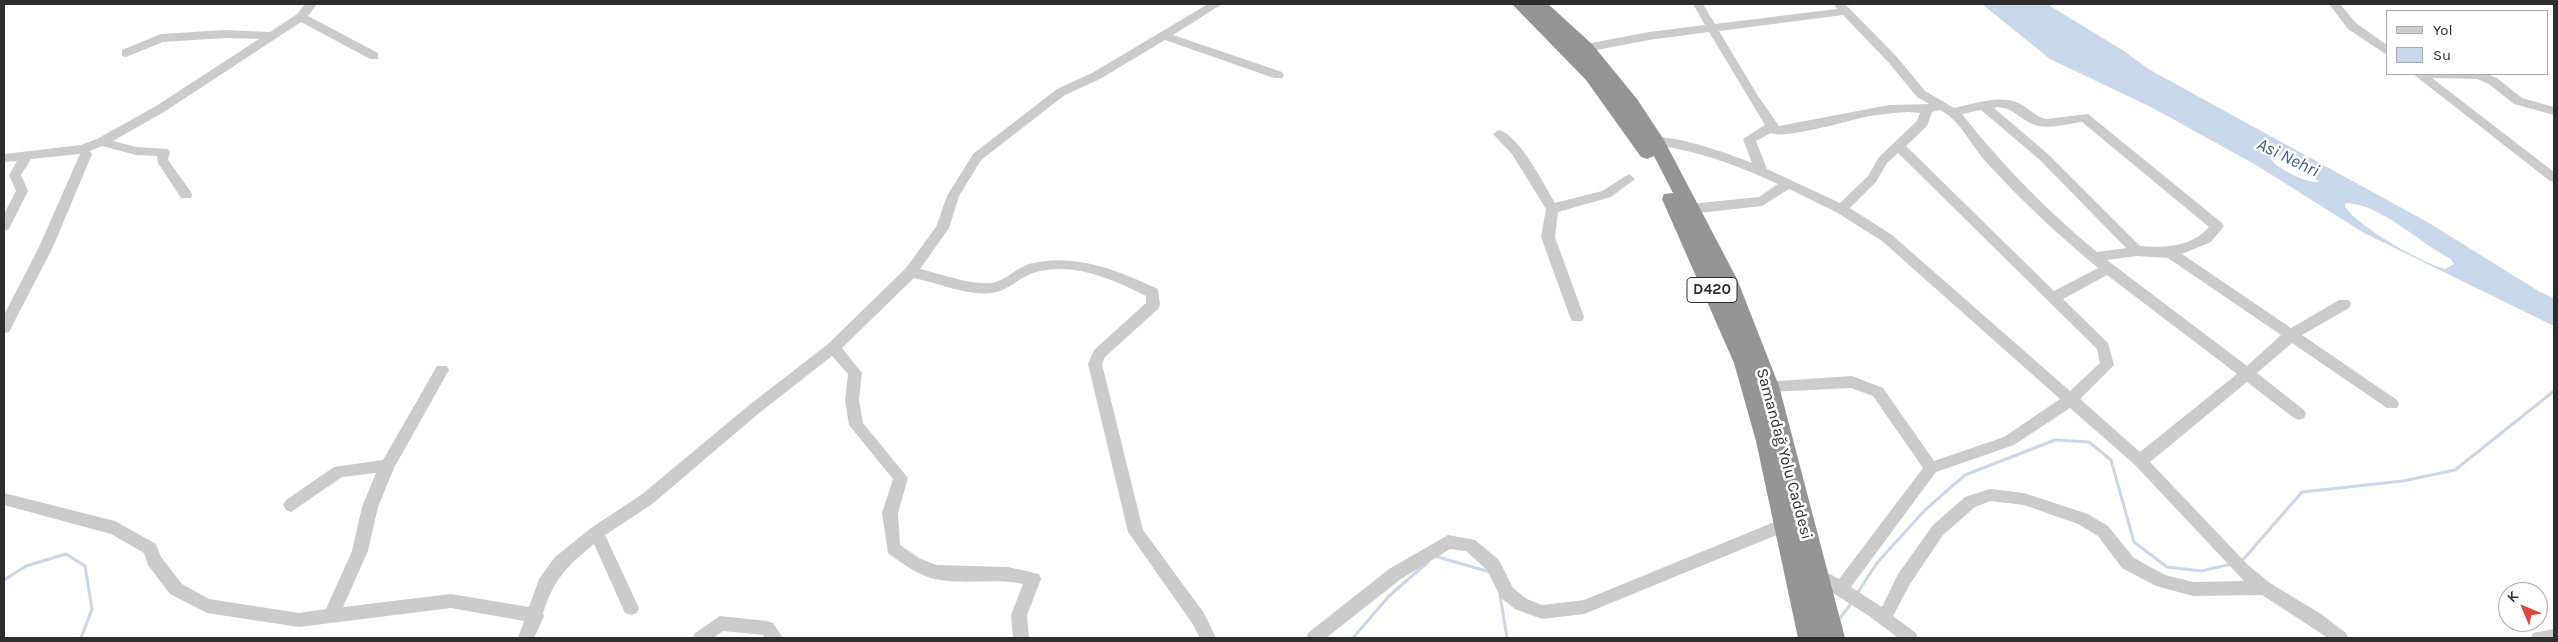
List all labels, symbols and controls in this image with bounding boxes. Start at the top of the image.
legend [2386,10,2548,75]
text: Yol [2433,21,2453,39]
text: Su [2433,46,2451,64]
water label: Asi Nehri [2253,134,2323,182]
road number: D420 [1687,278,1737,302]
street label: Samandağ Yolu Caddesi [1752,366,1816,542]
north arrow [2498,582,2548,632]
text: K [2503,587,2522,606]

